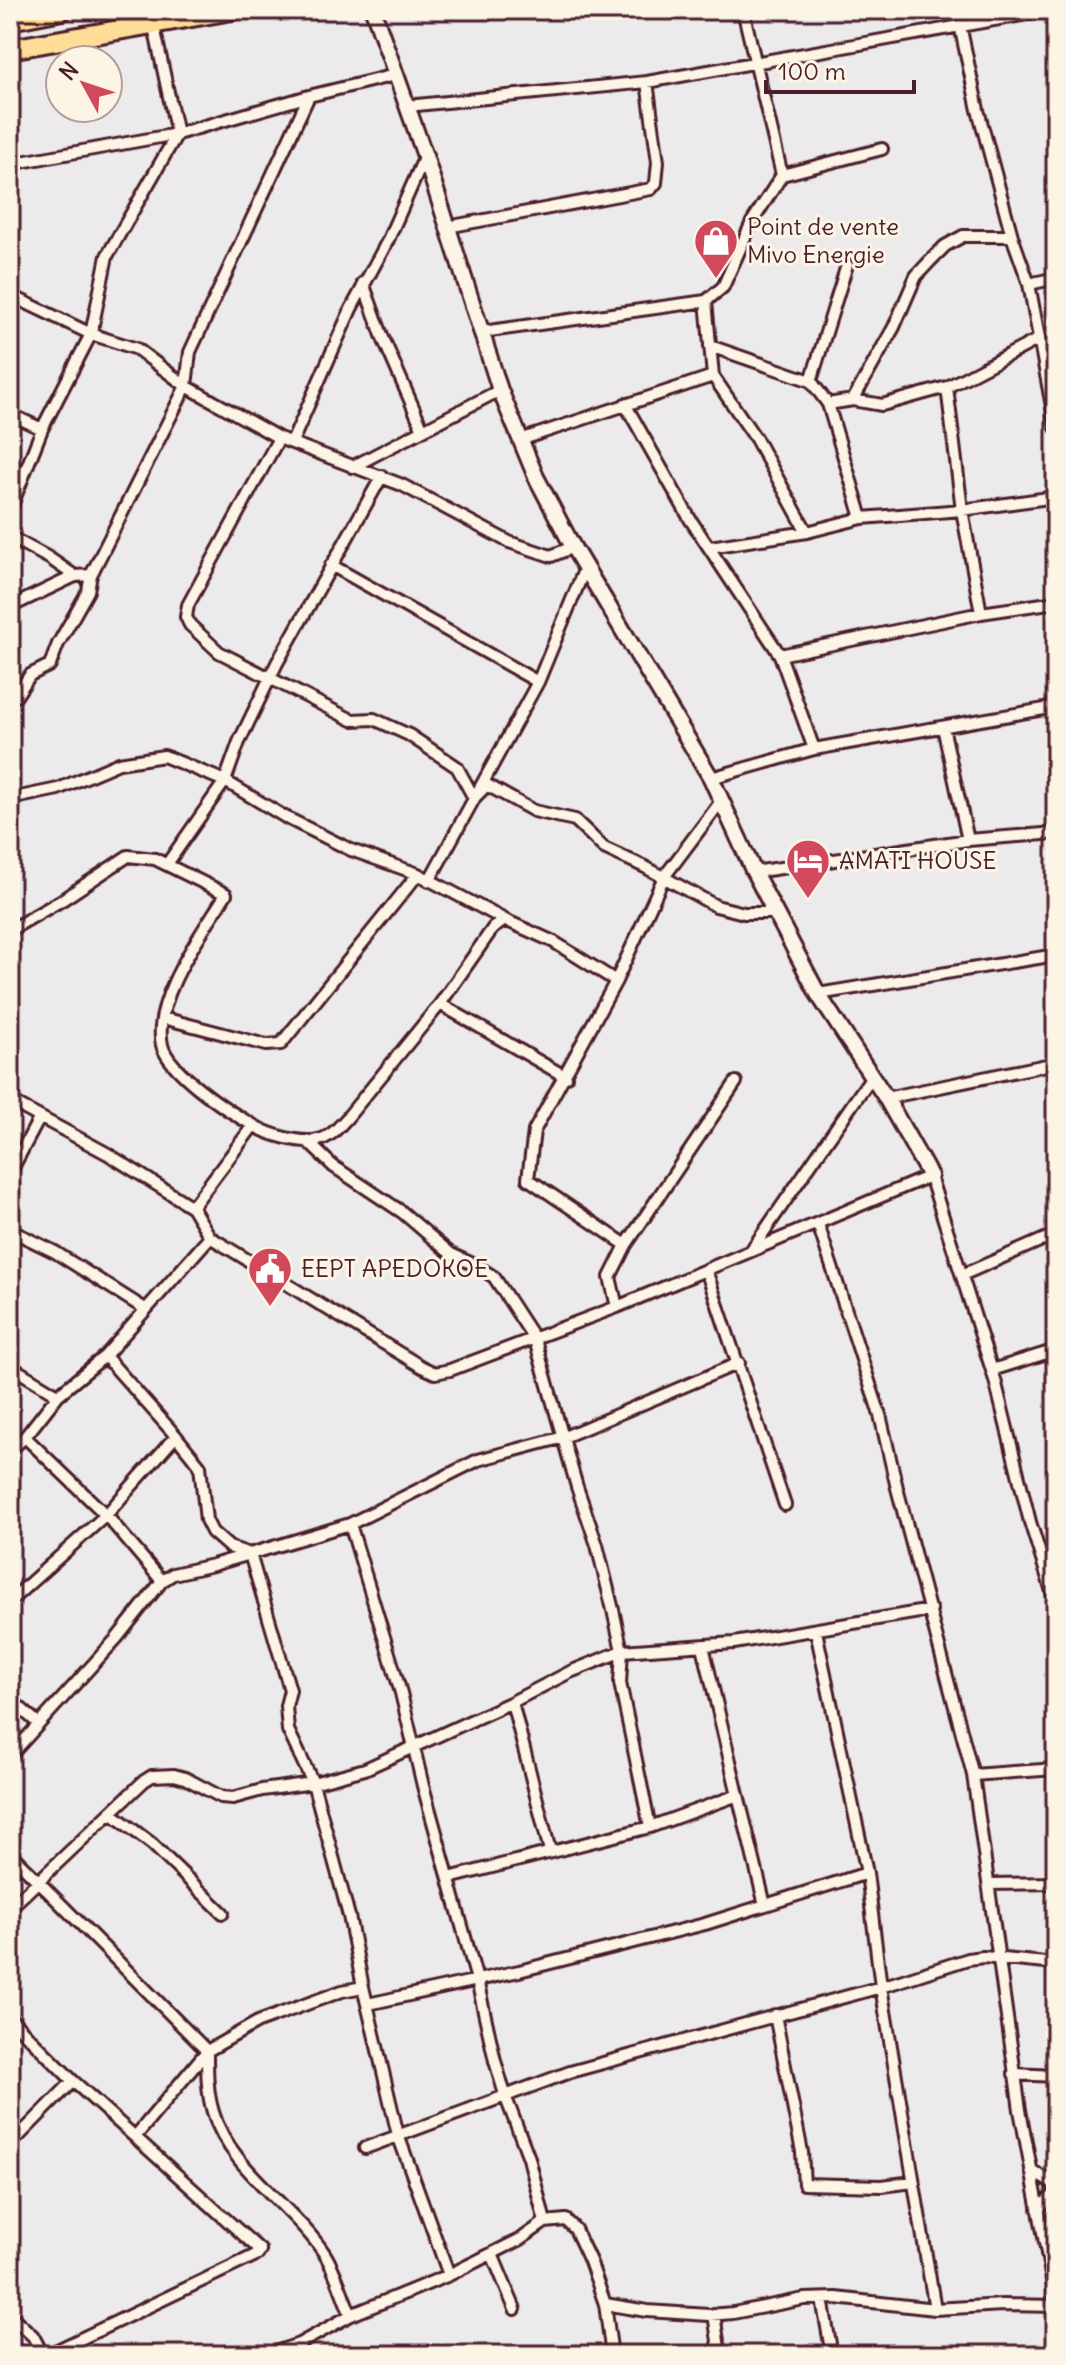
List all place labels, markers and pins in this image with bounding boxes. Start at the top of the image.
place label: Point de vente Mivo Energie [747,211,899,269]
shop icon: Point de vente Mivo Energie [692,217,740,280]
hotel icon: AMATI HOUSE [784,837,832,900]
place label: AMATI HOUSE [839,845,997,875]
public building icon: EEPT APEDOKOE [246,1245,294,1308]
place label: EEPT APEDOKOE [301,1253,488,1283]

